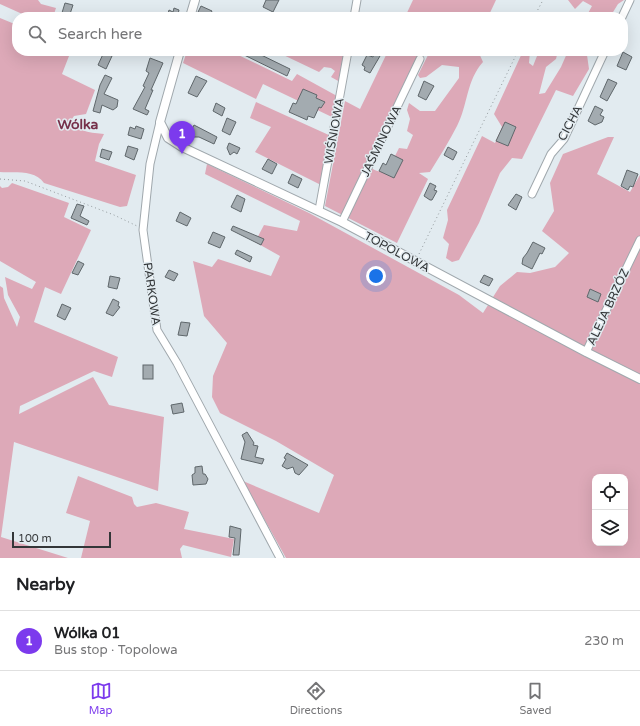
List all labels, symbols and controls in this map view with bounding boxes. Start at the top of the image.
search box [12,12,628,56]
icon: search [26,23,48,45]
text: Search here [58,25,142,43]
street label: WIŚNIOWA [321,97,347,165]
street label: JAŚMINOWA [358,103,404,179]
street label: CICHA [555,103,585,143]
district label: Wólka [58,116,99,133]
pin: 1 [169,121,195,154]
street label: TOPOLOWA [362,229,432,275]
street label: PARKOWA [141,262,163,326]
your location [366,266,386,286]
street label: ALEJA BRZÓZ [584,266,632,348]
map controls [592,474,628,546]
button: locate [592,474,628,510]
button: layers [592,510,628,546]
scale bar [12,530,111,549]
text: 100 m [18,532,52,545]
text: Nearby [16,574,75,595]
text: Wólka 01 [54,624,121,642]
text: 1 [25,633,33,649]
text: 230 m [584,633,624,649]
text: Bus stop · Topolowa [54,642,177,658]
tab: Map [89,680,112,717]
tab: Directions [290,680,342,717]
tab: Saved [520,680,551,717]

